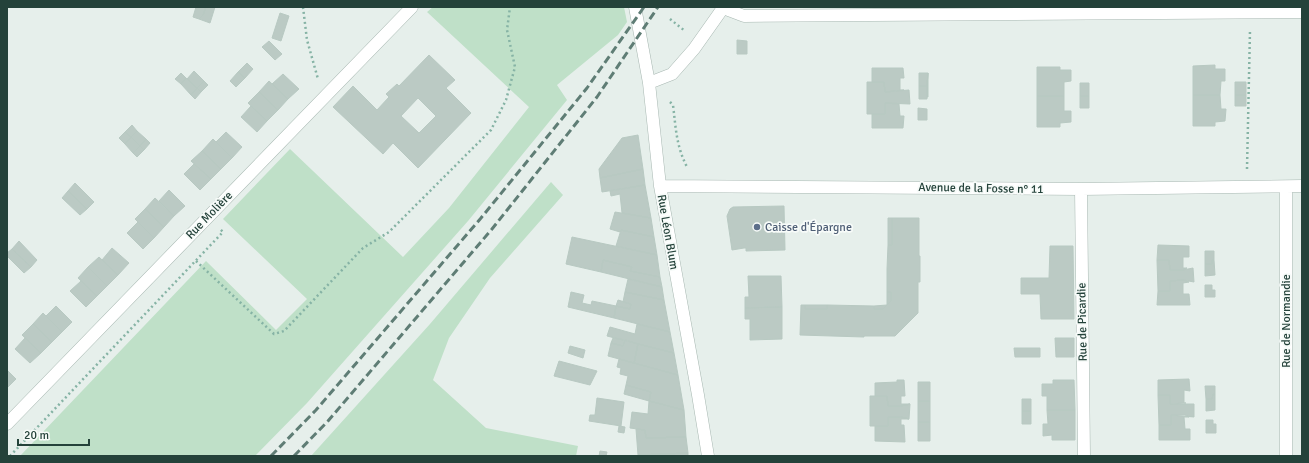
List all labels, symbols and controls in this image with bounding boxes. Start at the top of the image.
street label: Avenue de la Fosse n° 11 [918,180,1044,197]
street label: Rue Molière [183,188,236,242]
street label: Rue Léon Blum [653,193,682,271]
place label: Caisse d'Épargne [765,220,852,235]
marker: Caisse d'Épargne [752,222,762,232]
street label: Rue de Normandie [1279,274,1294,368]
street label: Rue de Picardie [1074,282,1091,362]
scale bar [18,421,89,447]
text: 20 m [24,428,49,443]

